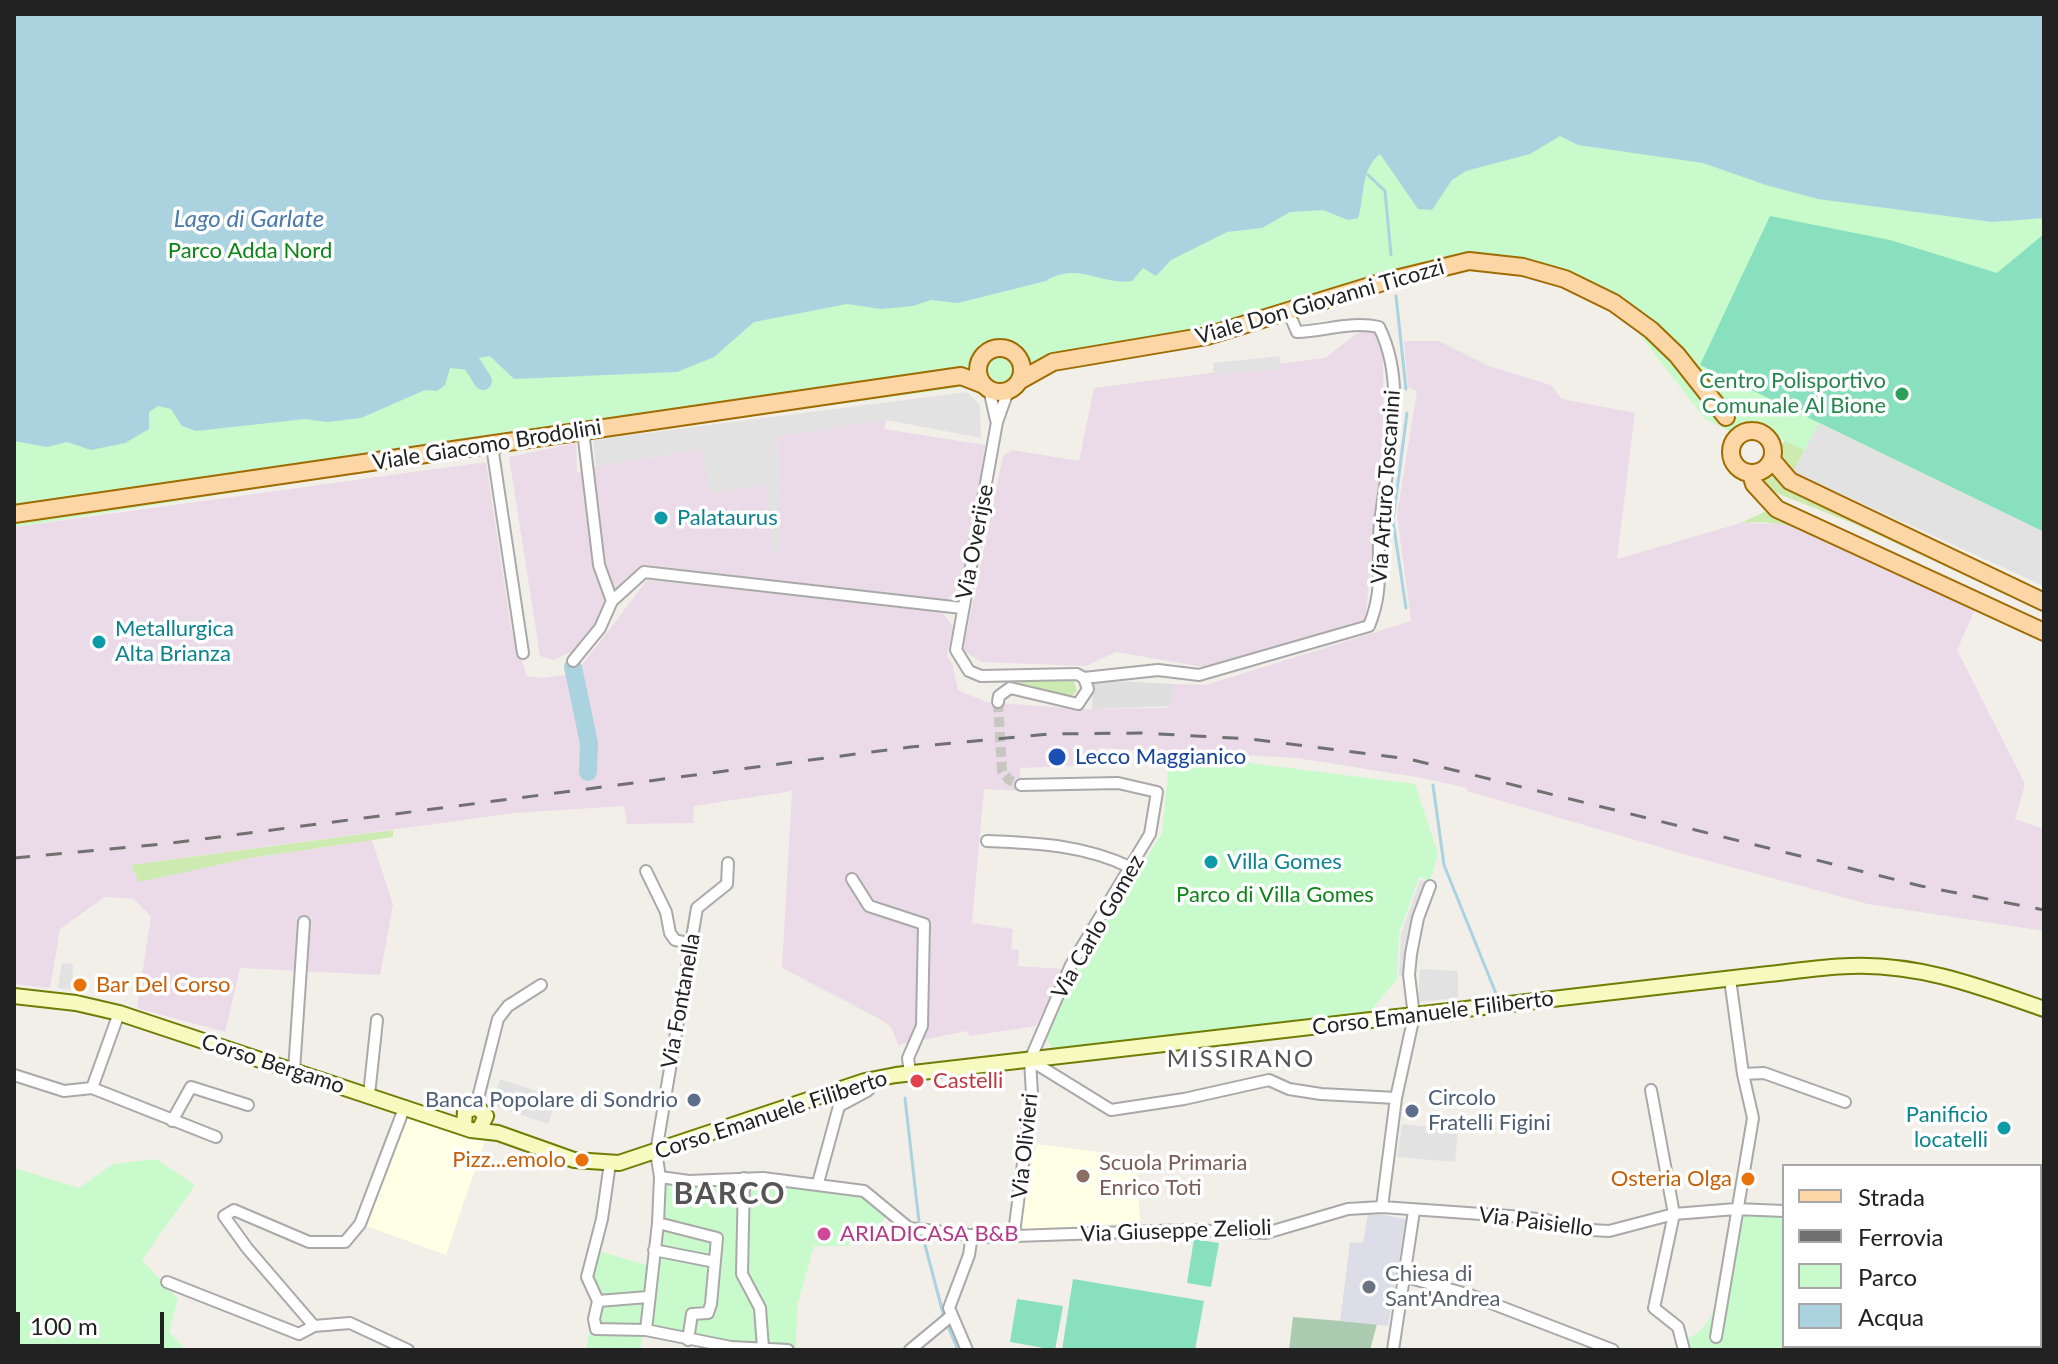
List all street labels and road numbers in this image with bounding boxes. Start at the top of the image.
street label: Viale Don Giovanni Ticozzi [1193,254,1447,350]
street label: Via Arturo Toscanini [1366,389,1406,585]
street label: Viale Giacomo Brodolini [371,414,603,476]
street label: Via Overijse [951,482,999,602]
street label: Via Carlo Gomez [1046,850,1150,1004]
street label: Via Fontanella [656,931,706,1071]
street label: Corso Emanuele Filiberto [1311,985,1555,1041]
street label: Corso Bergamo [198,1028,348,1100]
street label: Corso Emanuele Filiberto [651,1065,891,1165]
street label: Via Olivieri [1006,1092,1044,1200]
street label: Via Paisiello [1477,1202,1595,1242]
street label: Via Giuseppe Zelioli [1080,1214,1272,1248]

